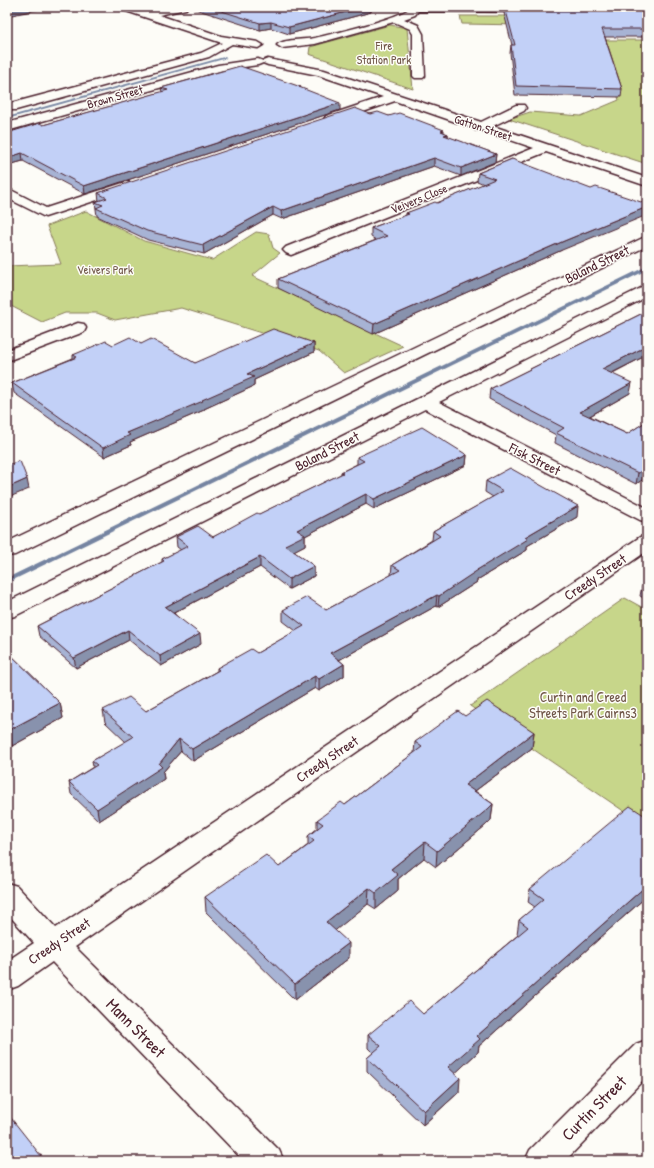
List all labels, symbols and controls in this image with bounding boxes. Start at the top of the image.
park label: Fire Station Park [357,37,411,68]
street label: Brown Street [85,80,146,113]
street label: Gatton Street [452,110,515,145]
street label: Veivers Close [388,179,450,218]
street label: Boland Street [561,240,632,287]
park label: Veivers Park [77,261,133,278]
street label: Boland Street [291,426,362,475]
street label: Fisk Street [505,437,564,480]
street label: Creedy Street [560,549,630,605]
park label: Curtin and Creed Streets Park Cairns3 [529,687,637,722]
street label: Creedy Street [292,731,362,787]
street label: Creedy Street [24,913,94,969]
street label: Mann Street [101,993,172,1063]
street label: Curtin Street [556,1069,632,1145]

